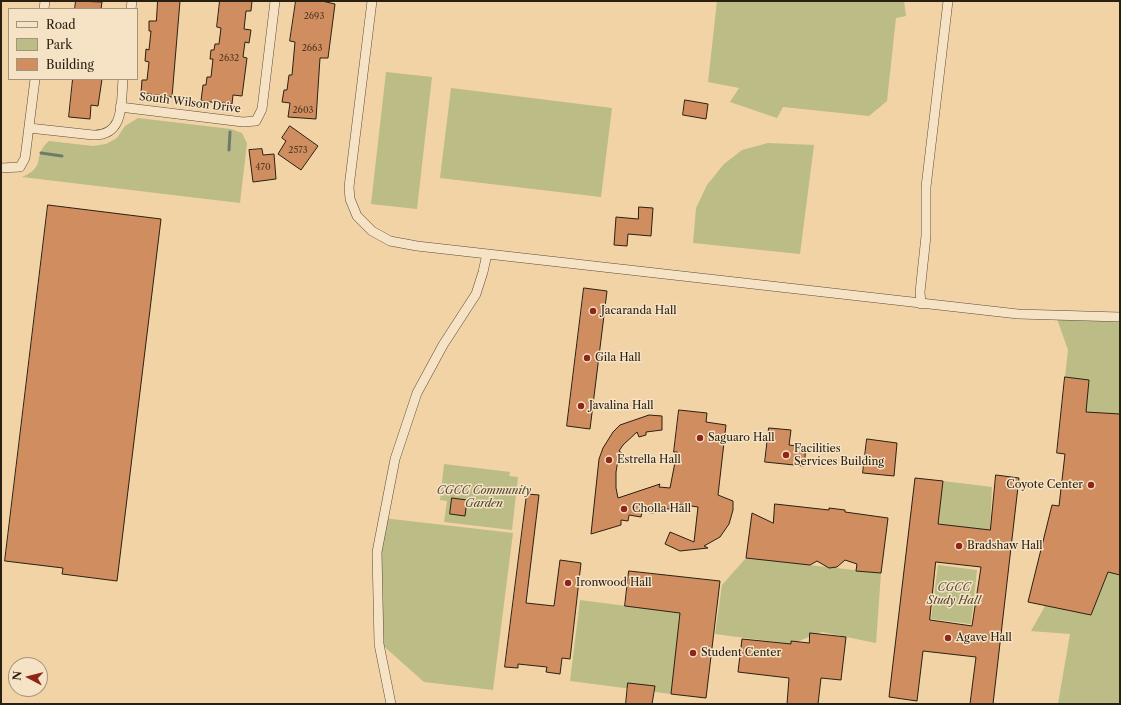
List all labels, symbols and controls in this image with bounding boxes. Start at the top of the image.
legend [8,8,138,80]
house number: 2693 [304,11,324,21]
text: Road [46,17,76,32]
text: Park [46,37,72,52]
house number: 2663 [302,43,322,53]
house number: 2632 [219,53,239,63]
text: Building [46,57,94,72]
street label: South Wilson Drive [138,90,242,116]
house number: 2603 [292,105,314,115]
house number: 2573 [288,145,308,155]
house number: 470 [255,162,271,172]
place label: Jacaranda Hall [601,304,677,318]
marker: Jacaranda Hall [588,306,598,316]
place label: Gila Hall [595,351,641,365]
marker: Gila Hall [582,353,592,363]
place label: Javalina Hall [589,399,654,413]
marker: Javalina Hall [576,401,586,411]
place label: Saguaro Hall [708,431,775,445]
marker: Saguaro Hall [695,433,705,443]
place label: Facilities Services Building [794,442,884,468]
marker: Facilities Services Building [781,450,791,460]
place label: Estrella Hall [617,453,681,467]
marker: Estrella Hall [604,455,614,465]
place label: Coyote Center [1006,478,1083,492]
marker: Coyote Center [1086,480,1096,490]
park label: CGCC Community Garden [437,484,531,510]
place label: Cholla Hall [632,502,691,516]
marker: Cholla Hall [619,504,629,514]
place label: Bradshaw Hall [967,539,1043,553]
marker: Bradshaw Hall [954,541,964,551]
place label: Ironwood Hall [576,576,652,590]
marker: Ironwood Hall [563,578,573,588]
park label: CGCC Study Hall [927,581,981,607]
place label: Agave Hall [956,631,1012,645]
marker: Agave Hall [943,633,953,643]
place label: Student Center [701,646,781,660]
marker: Student Center [688,648,698,658]
north arrow [8,657,48,697]
text: N [10,670,25,681]

